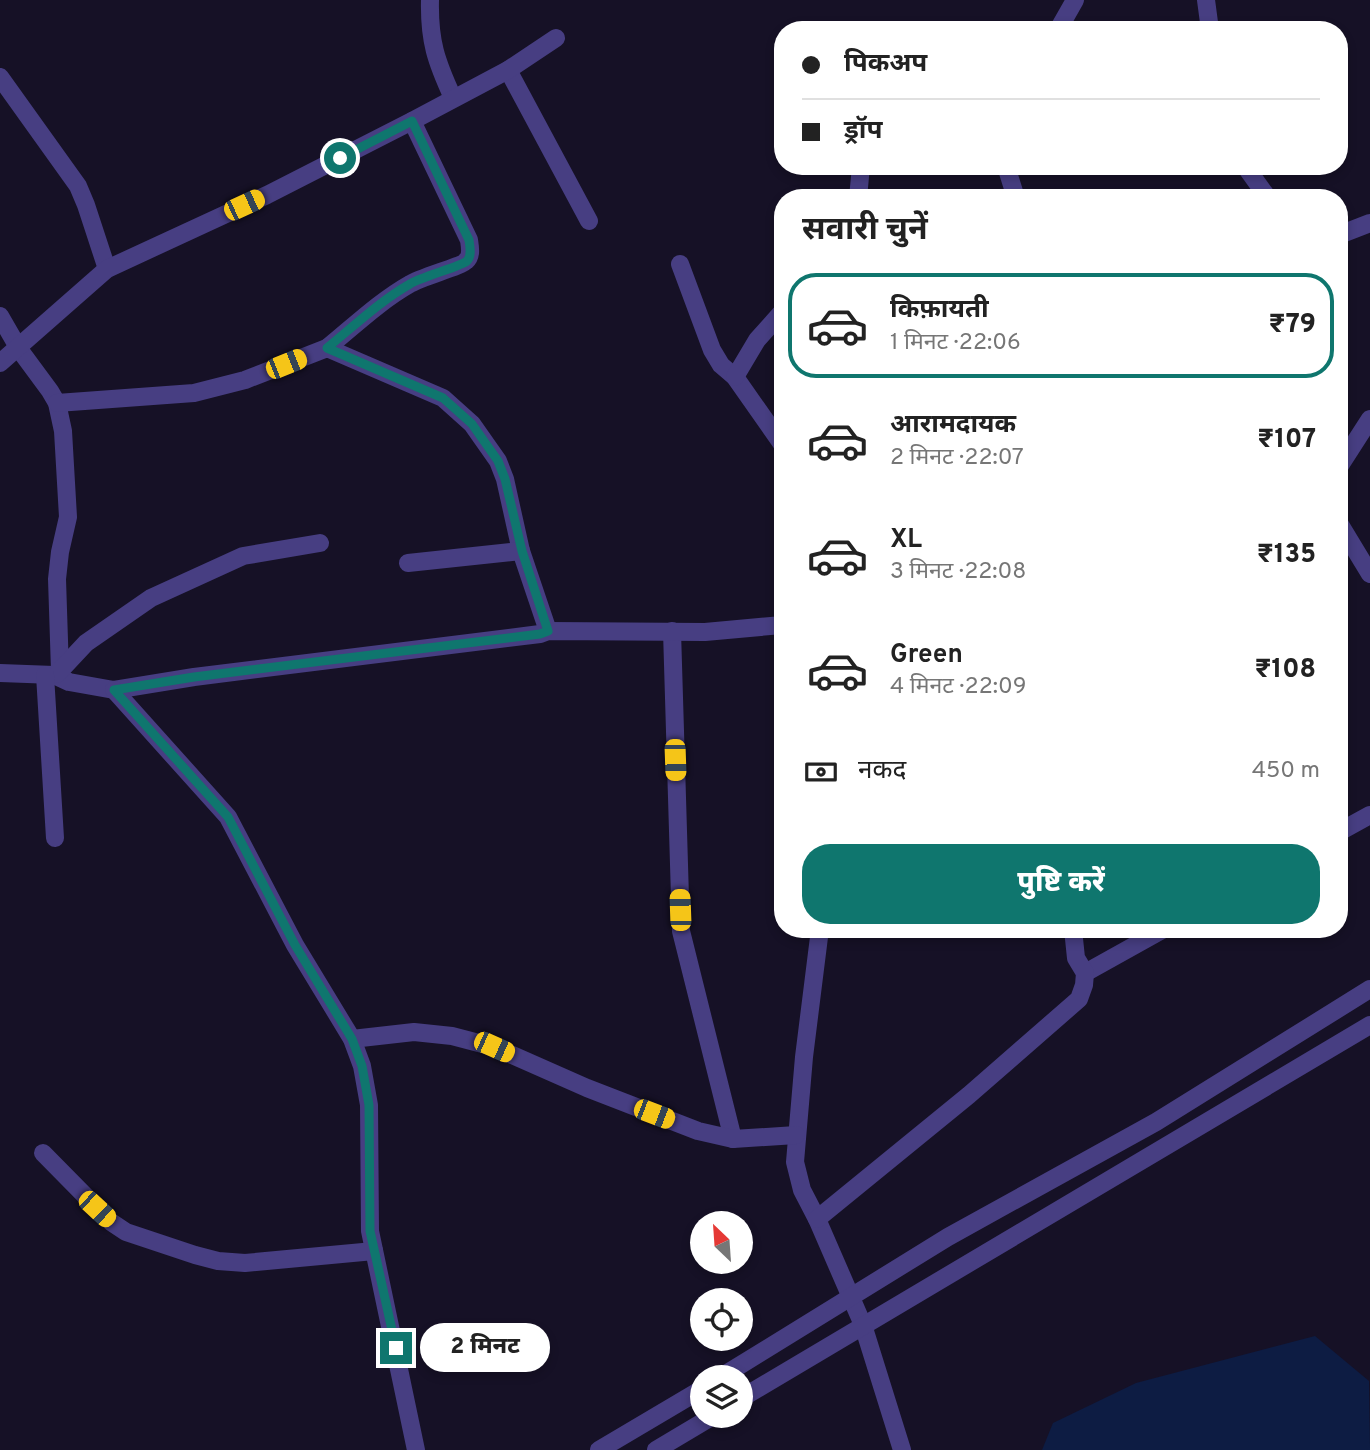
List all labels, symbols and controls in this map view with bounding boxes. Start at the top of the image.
text: पिकअप [844,48,927,81]
text: ड्रॉप [844,115,882,148]
route start [324,142,356,174]
car [221,187,268,223]
text: सवारी चुनें [802,211,928,251]
icon: car [806,294,869,357]
text: किफ़ायती [890,294,989,327]
text: ₹79 [1269,309,1316,342]
text: 1 मिनट · 22:06 [890,329,1021,358]
car [263,346,310,382]
icon: car [806,409,869,472]
text: आरामदायक [890,409,1016,442]
text: ₹107 [1257,424,1316,457]
text: 2 मिनट · 22:07 [890,444,1024,473]
icon: car [806,524,869,587]
text: XL [890,524,922,557]
text: ₹135 [1257,539,1316,572]
text: 3 मिनट · 22:08 [890,558,1026,587]
icon: car [806,639,869,702]
text: Green [890,639,963,672]
text: ₹108 [1254,654,1316,687]
text: 4 मिनट · 22:09 [890,673,1026,702]
car [664,739,687,781]
icon: cash [802,753,840,791]
text: नकद [858,755,906,788]
text: 450 m [1252,757,1320,786]
button: पुष्टि करें [802,844,1320,924]
car [669,889,692,931]
car [471,1029,518,1065]
car [631,1097,678,1131]
car [75,1187,120,1231]
north arrow [690,1211,752,1274]
map controls [690,1211,753,1428]
button: locate [690,1288,753,1351]
callout: 2 मिनट [420,1324,550,1372]
route end [380,1332,412,1364]
text: 2 मिनट [450,1333,520,1362]
button: layers [690,1365,753,1428]

